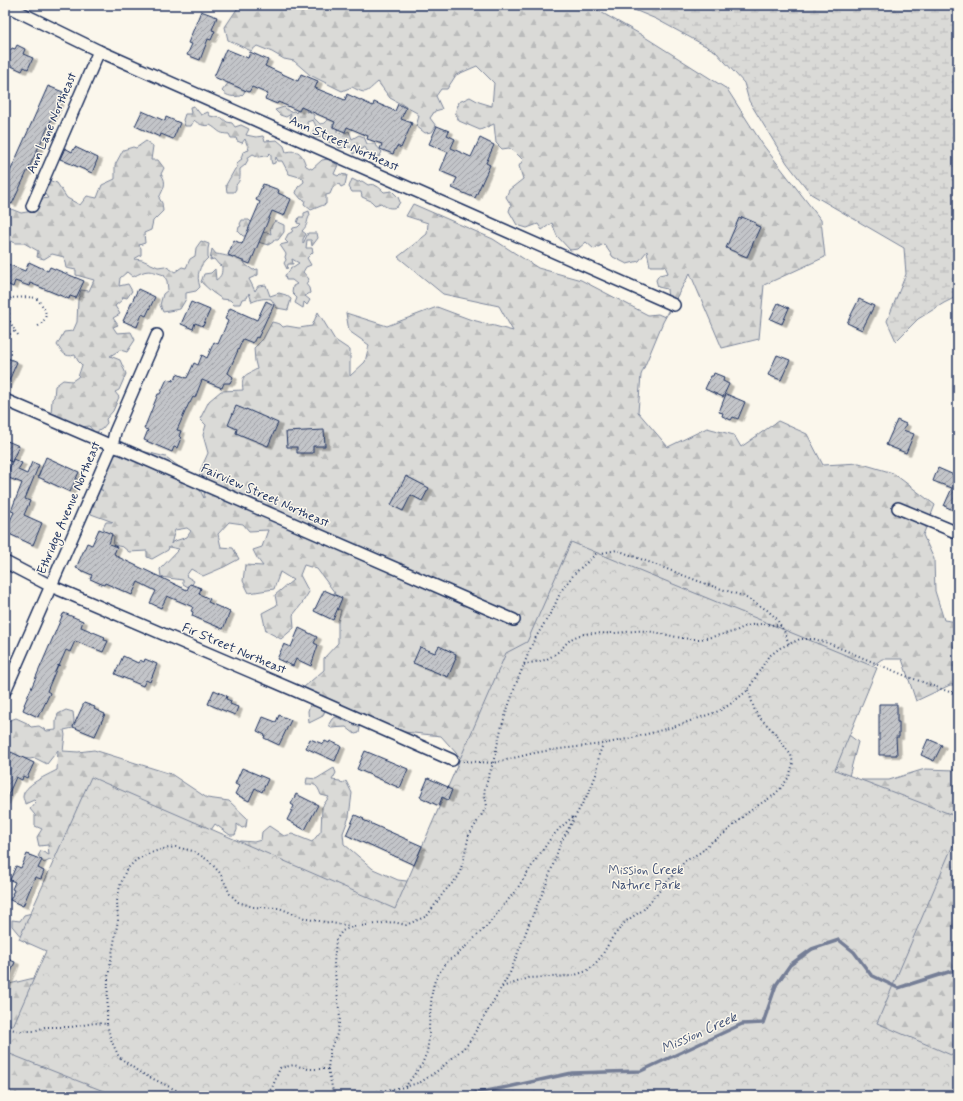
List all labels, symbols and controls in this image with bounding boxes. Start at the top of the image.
street label: Ann Lane Northeast [23,70,81,176]
street label: Ann Street Northeast [286,112,402,176]
street label: Ethridge Avenue Northeast [33,439,106,578]
street label: Fairview Street Northeast [198,460,332,532]
street label: Fir Street Northeast [179,619,289,679]
park label: Mission Creek Nature Park [608,862,684,894]
water label: Mission Creek [658,1008,741,1058]

